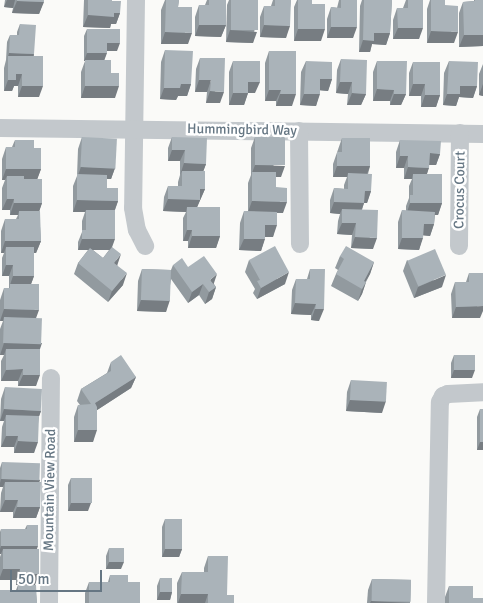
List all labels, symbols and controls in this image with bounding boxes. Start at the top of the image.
street label: Hummingbird Way [187,121,297,139]
street label: Crocus Court [451,151,469,229]
street label: Mountain View Road [41,429,59,551]
scale bar [12,560,105,592]
text: 50 m [18,570,49,588]

